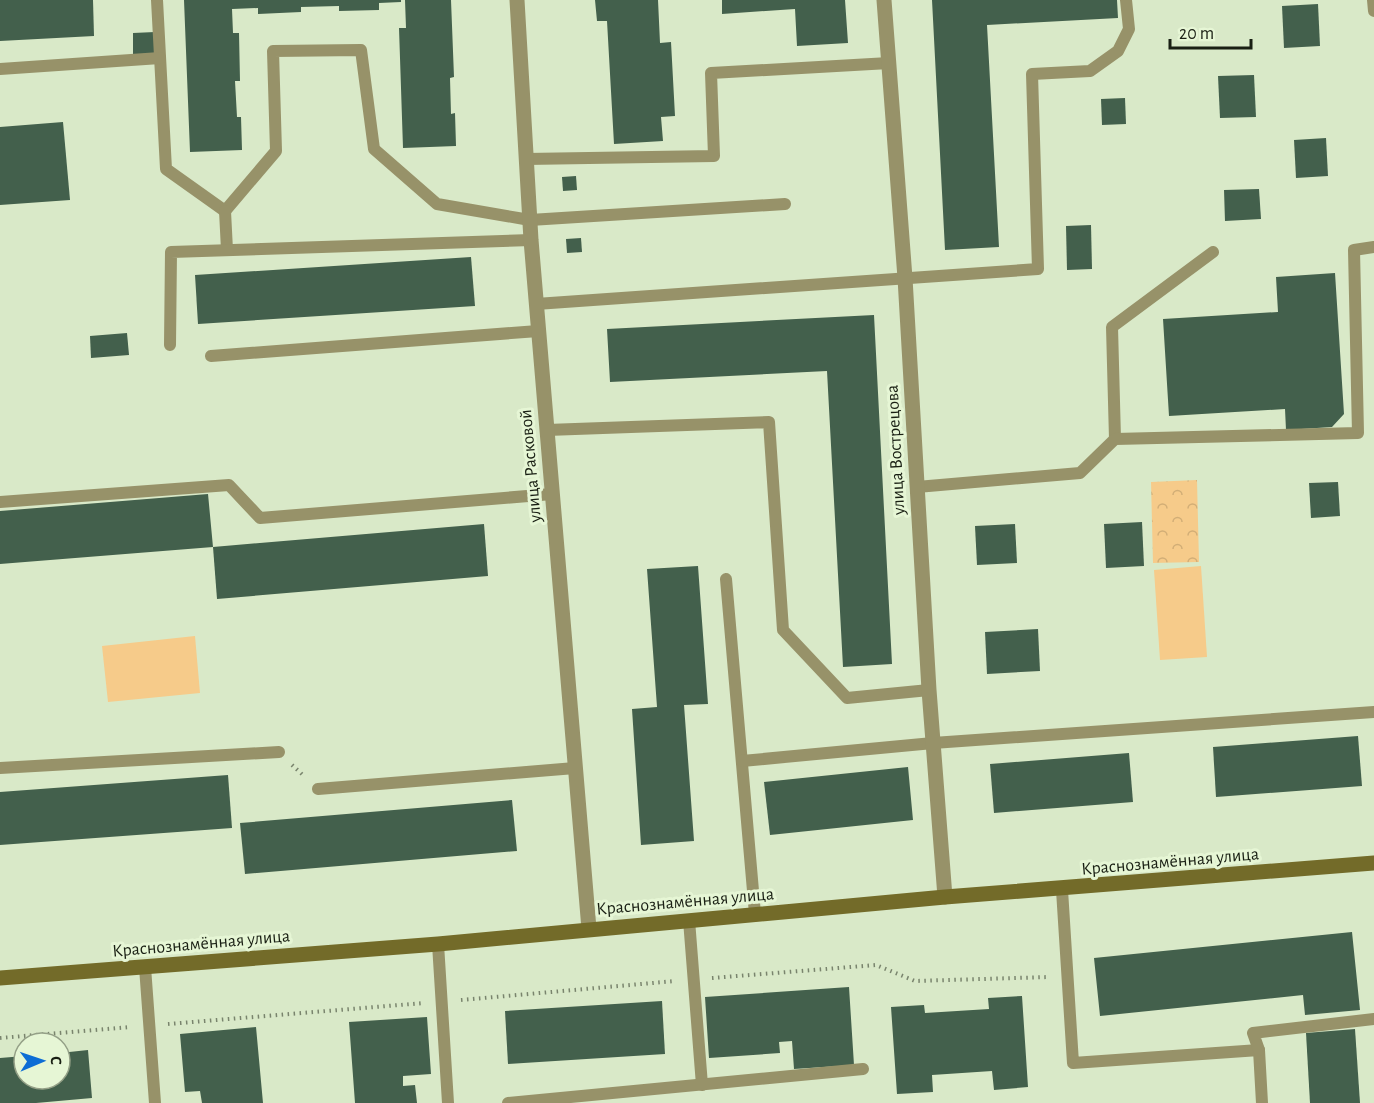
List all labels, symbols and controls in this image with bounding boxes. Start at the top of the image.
scale bar [1170,12,1251,50]
text: 20 m [1179,25,1214,43]
street label: улица Вострецова [884,384,908,517]
street label: улица Расковой [517,409,545,524]
street label: Краснознамённая улица [1080,845,1260,879]
street label: Краснознамённая улица [595,885,775,919]
street label: Краснознамённая улица [111,927,291,961]
north arrow [12,1031,72,1091]
text: С [48,1056,64,1065]

